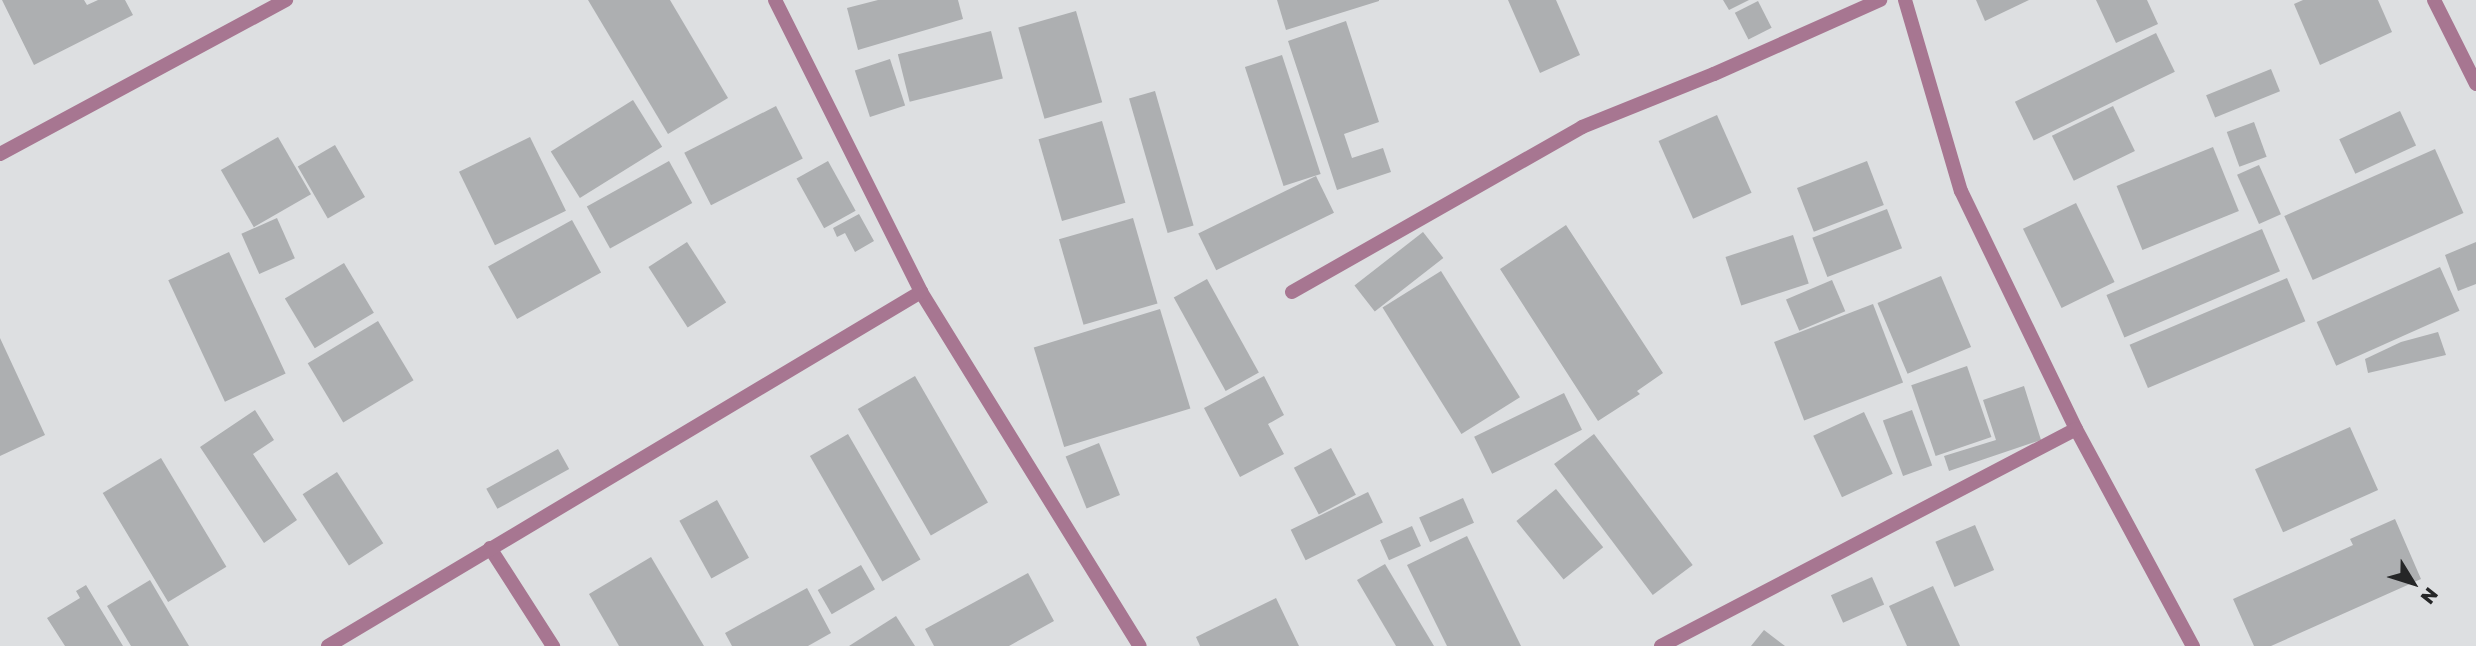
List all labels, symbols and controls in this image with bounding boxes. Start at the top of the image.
north arrow [2378,548,2448,618]
text: N [2416,583,2443,609]

